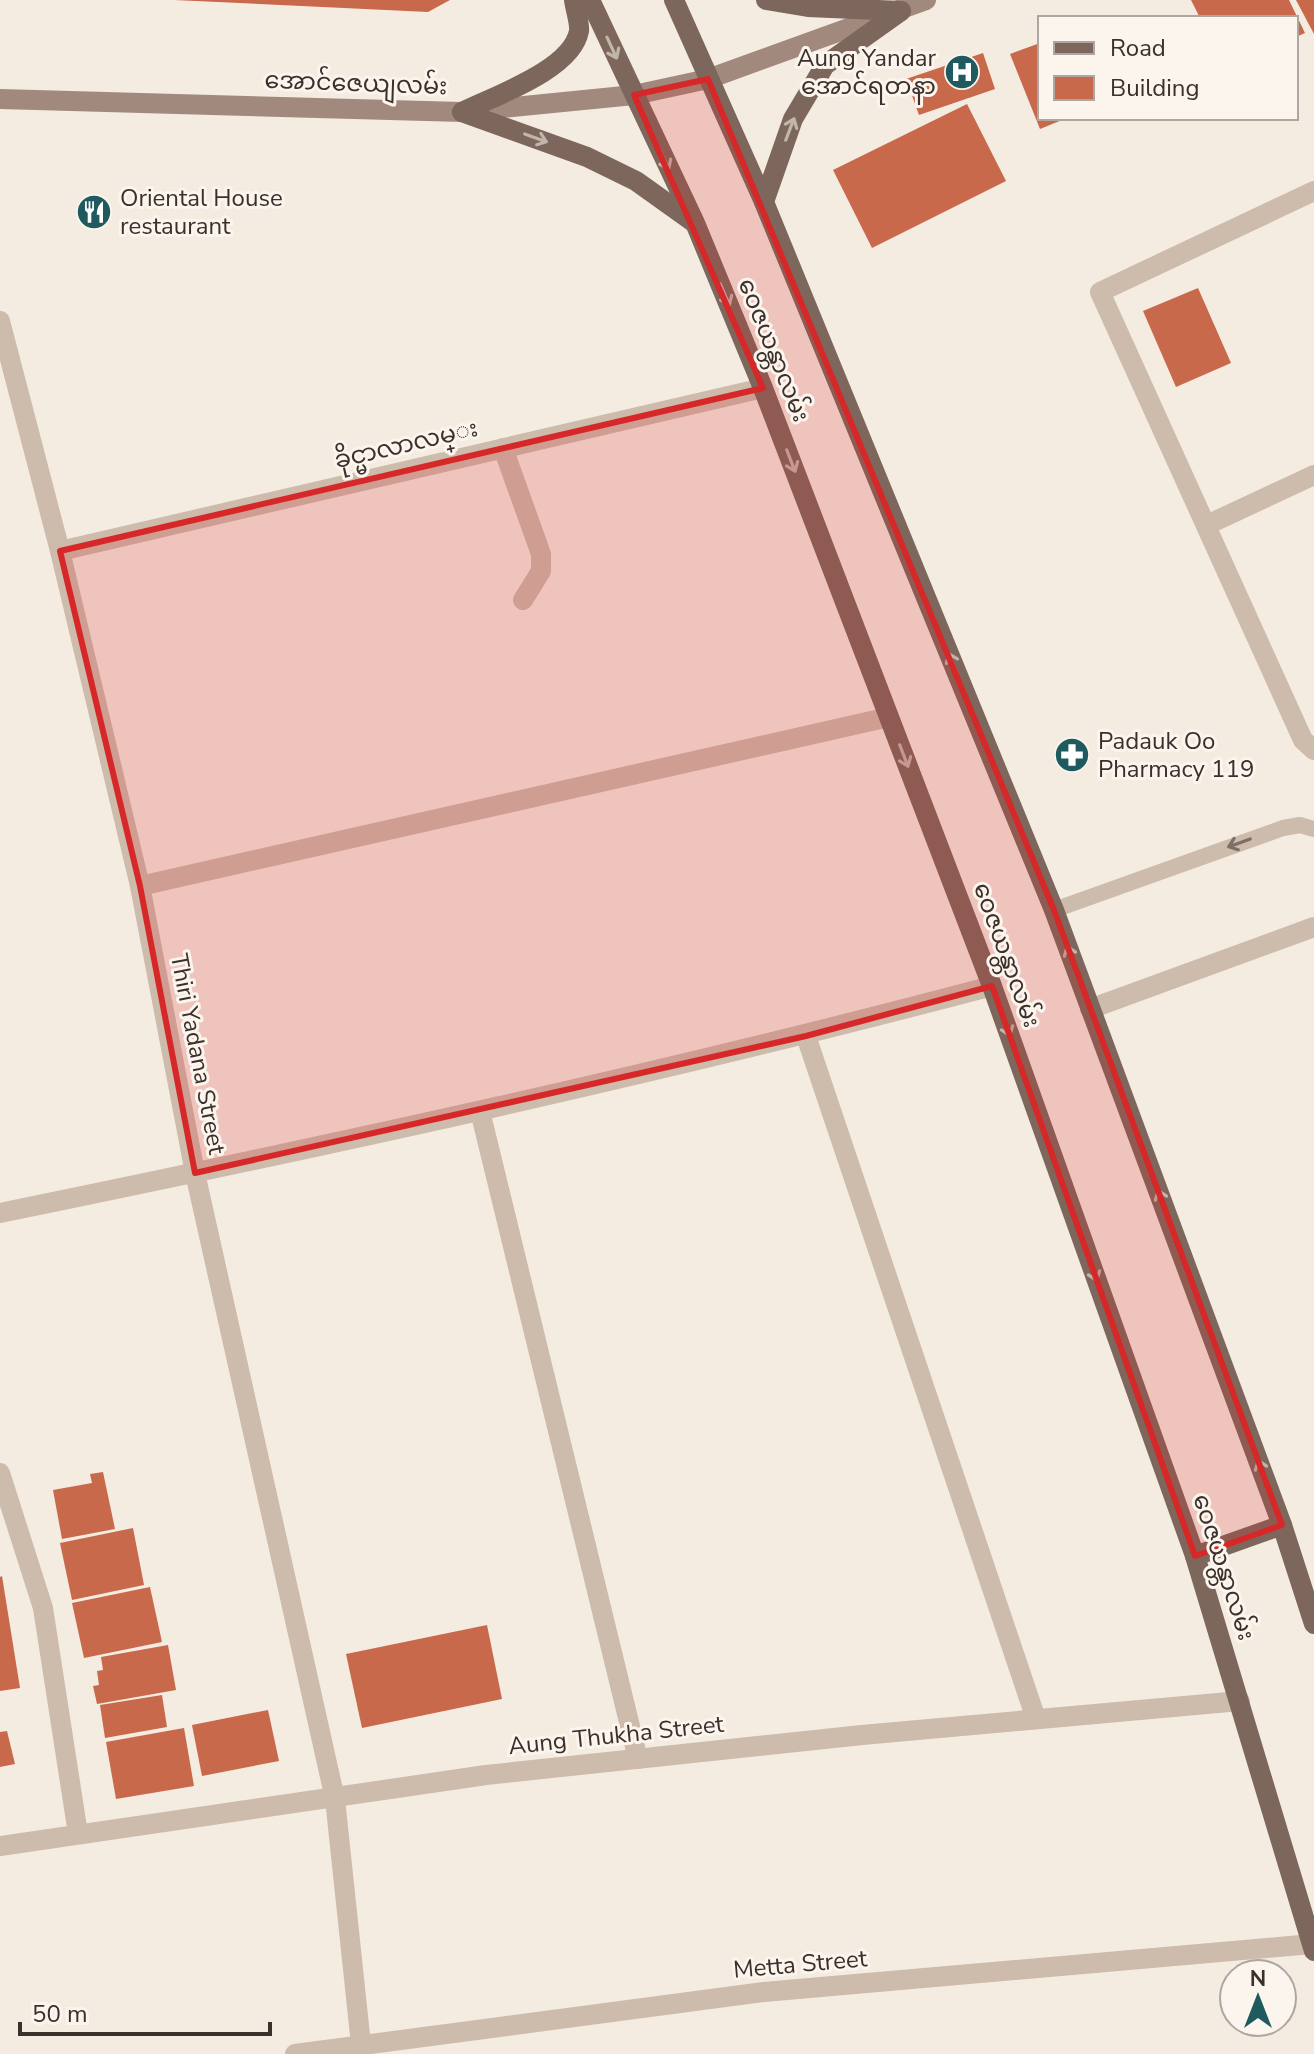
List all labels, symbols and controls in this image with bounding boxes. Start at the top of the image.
legend [1038,16,1298,120]
text: Road [1110,32,1166,64]
one-way arrow [605,35,620,59]
place label: Aung Yandar အောင်ရတနာ [797,42,936,105]
hospital icon: Aung Yandar အောင်ရတနာ [943,53,981,91]
street label: အောင်ဇေယျလမ်း [264,64,448,105]
text: Building [1110,72,1200,104]
one-way arrow [784,117,798,142]
one-way arrow [523,132,548,147]
one-way arrow [657,147,672,171]
place label: Oriental House restaurant [120,182,283,242]
restaurant icon: Oriental House restaurant [75,193,113,231]
street label: ဝေဇယန္တာလမ်း [728,274,817,428]
one-way arrow [718,282,733,307]
street label: ခိုင္မာလာလမ္း [331,412,482,480]
one-way arrow [785,448,799,472]
one-way arrow [945,652,959,677]
place label: Padauk Oo Pharmacy 119 [1098,725,1254,785]
pharmacy icon: Padauk Oo Pharmacy 119 [1053,736,1091,774]
one-way arrow [898,743,912,768]
one-way arrow [1228,837,1252,851]
street label: ဝေဇယန္တာလမ်း [963,878,1048,1033]
one-way arrow [1063,945,1077,970]
street label: Thiri Yadana Street [163,951,233,1158]
one-way arrow [999,1012,1014,1037]
one-way arrow [1153,1188,1168,1213]
one-way arrow [1086,1257,1101,1282]
one-way arrow [1254,1459,1268,1483]
street label: ဝေဇယန္တာလမ်း [1182,1490,1263,1645]
street label: Aung Thukha Street [507,1708,726,1762]
street label: Metta Street [732,1942,869,1986]
north arrow [1218,1958,1298,2038]
text: N [1250,1964,1266,1994]
scale bar [20,1986,270,2036]
text: 50 m [32,1998,88,2030]

